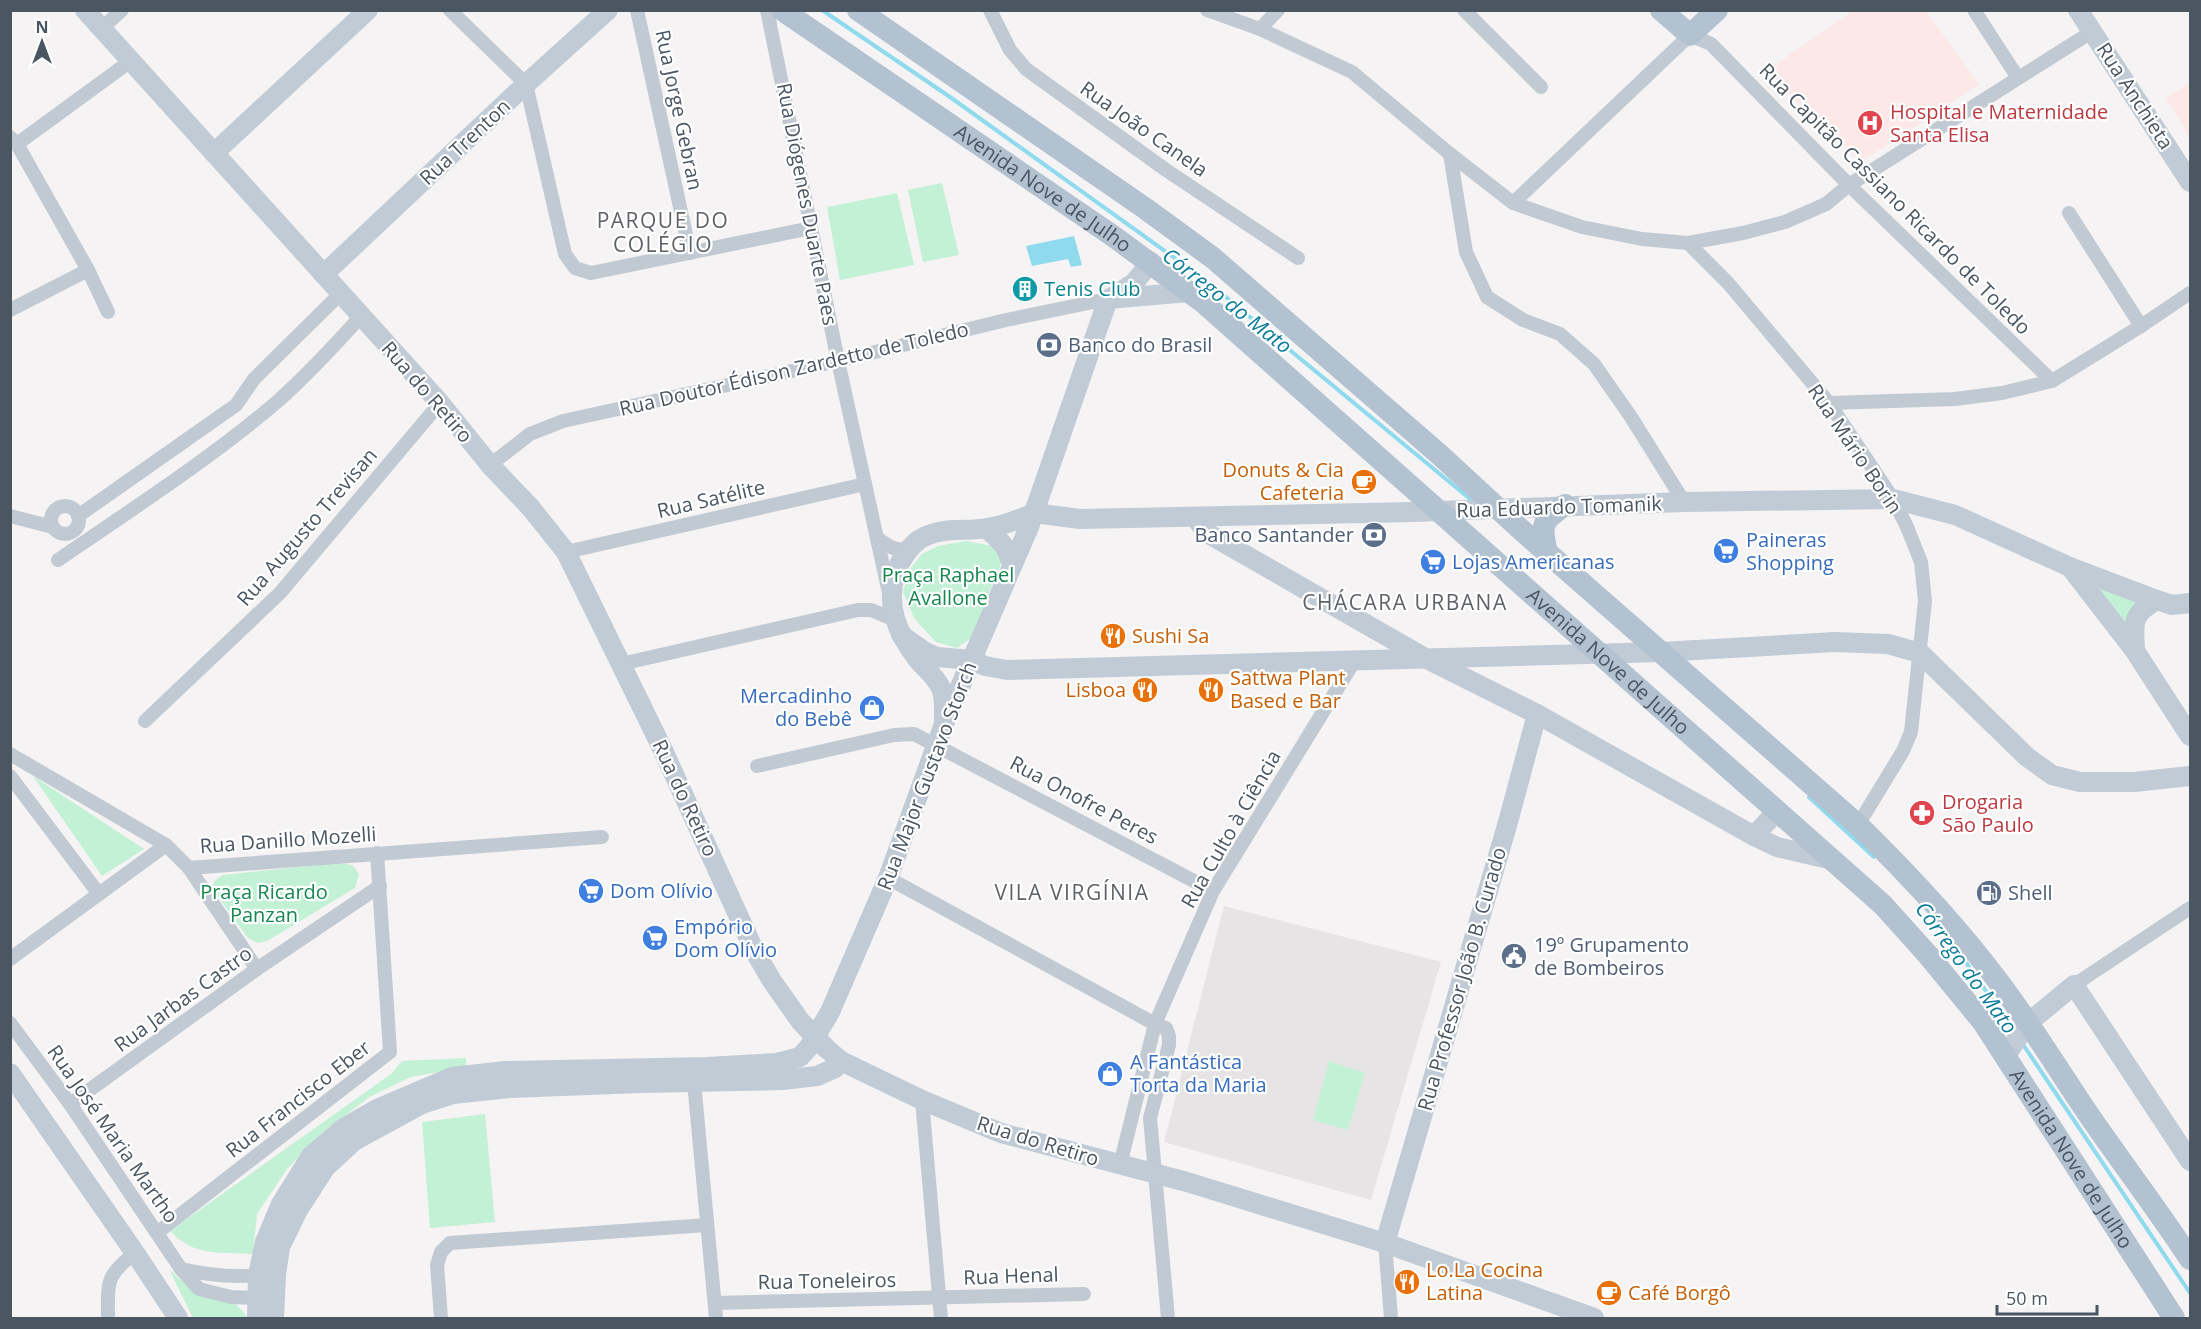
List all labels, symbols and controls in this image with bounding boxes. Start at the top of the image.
north arrow [12,12,72,72]
text: N [35,16,49,38]
street label: Rua Jorge Gebran [649,27,710,193]
street label: Rua Anchieta [2091,37,2180,154]
street label: Rua Capitão Cassiano Ricardo de Toledo [1754,57,2037,340]
street label: Rua João Canela [1075,75,1213,183]
street label: Rua Diógenes Duarte Paes [771,80,844,327]
street label: Rua Trenton [413,93,516,191]
place label: Hospital e Maternidade Santa Elisa [1890,98,2108,148]
hospital icon: Hospital e Maternidade Santa Elisa [1855,108,1885,138]
street label: Avenida Nove de Julho [949,118,1137,258]
district label: PARQUE DO COLÉGIO [597,206,729,258]
water label: Córrego do Mato [1157,241,1298,360]
building icon: Tenis Club [1010,274,1040,304]
place label: Tenis Club [1044,275,1140,302]
street label: Rua Doutor Édison Zardetto de Toledo [617,315,971,422]
bank icon: Banco do Brasil [1034,330,1064,360]
place label: Banco do Brasil [1068,331,1212,358]
street label: Rua do Retiro [376,335,479,448]
street label: Rua Mário Borin [1802,379,1909,519]
street label: Rua Augusto Trevisan [230,442,383,611]
place label: Donuts & Cia Cafeteria [1223,456,1344,506]
cafe icon: Donuts & Cia Cafeteria [1349,467,1379,497]
street label: Rua Satélite [654,473,767,524]
street label: Rua Eduardo Tomanik [1456,489,1663,524]
bank icon: Banco Santander [1359,520,1389,550]
place label: Banco Santander [1194,521,1354,548]
place label: Paineras Shopping [1746,526,1834,576]
supermarket icon: Paineras Shopping [1711,536,1741,566]
supermarket icon: Lojas Americanas [1418,547,1448,577]
place label: Lojas Americanas [1452,548,1615,575]
park label: Praça Raphael Avallone [882,561,1014,611]
street label: Avenida Nove de Julho [1521,582,1696,740]
district label: CHÁCARA URBANA [1302,588,1508,616]
restaurant icon: Sushi Sa [1098,621,1128,651]
place label: Sushi Sa [1132,622,1209,649]
street label: Rua Major Gustavo Storch [870,658,983,894]
place label: Sattwa Plant Based e Bar [1230,664,1346,714]
restaurant icon: Lisboa [1130,675,1160,705]
restaurant icon: Sattwa Plant Based e Bar [1196,675,1226,705]
place label: Lisboa [1066,676,1126,703]
place label: Mercadinho do Bebê [740,682,852,732]
shop icon: Mercadinho do Bebê [857,693,887,723]
street label: Rua do Retiro [647,735,724,861]
street label: Rua Culto à Ciência [1174,745,1287,913]
street label: Rua Onofre Peres [1005,749,1163,850]
place label: Drogaria São Paulo [1942,788,2034,838]
pharmacy icon: Drogaria São Paulo [1907,798,1937,828]
street label: Rua Danillo Mozelli [199,820,377,859]
street label: Rua Professor João B. Curado [1411,844,1512,1114]
supermarket icon: Dom Olívio [576,876,606,906]
place label: Dom Olívio [610,877,713,904]
park label: Praça Ricardo Panzan [200,878,328,928]
district label: VILA VIRGÍNIA [994,878,1150,906]
fuel station icon: Shell [1974,878,2004,908]
place label: Shell [2008,879,2053,906]
water label: Córrego do Mato [1909,896,2024,1039]
place label: Empório Dom Olívio [674,913,777,963]
supermarket icon: Empório Dom Olívio [640,923,670,953]
place label: 19º Grupamento de Bombeiros [1534,931,1689,981]
street label: Rua Jarbas Castro [108,939,257,1058]
public building icon: 19º Grupamento de Bombeiros [1499,941,1529,971]
street label: Rua Francisco Eber [220,1034,376,1164]
street label: Rua José Maria Martho [42,1039,185,1228]
place label: A Fantástica Torta da Maria [1130,1048,1267,1098]
shop icon: A Fantástica Torta da Maria [1095,1059,1125,1089]
street label: Avenida Nove de Julho [2004,1063,2140,1254]
street label: Rua do Retiro [974,1109,1103,1172]
place label: Lo.La Cocina Latina [1426,1256,1543,1306]
street label: Rua Henal [963,1260,1059,1291]
street label: Rua Toneleiros [758,1266,896,1295]
restaurant icon: Lo.La Cocina Latina [1392,1267,1422,1297]
cafe icon: Café Borgô [1594,1278,1624,1308]
scale bar [1997,1278,2098,1316]
place label: Café Borgô [1628,1279,1731,1306]
text: 50 m [2006,1286,2048,1310]

